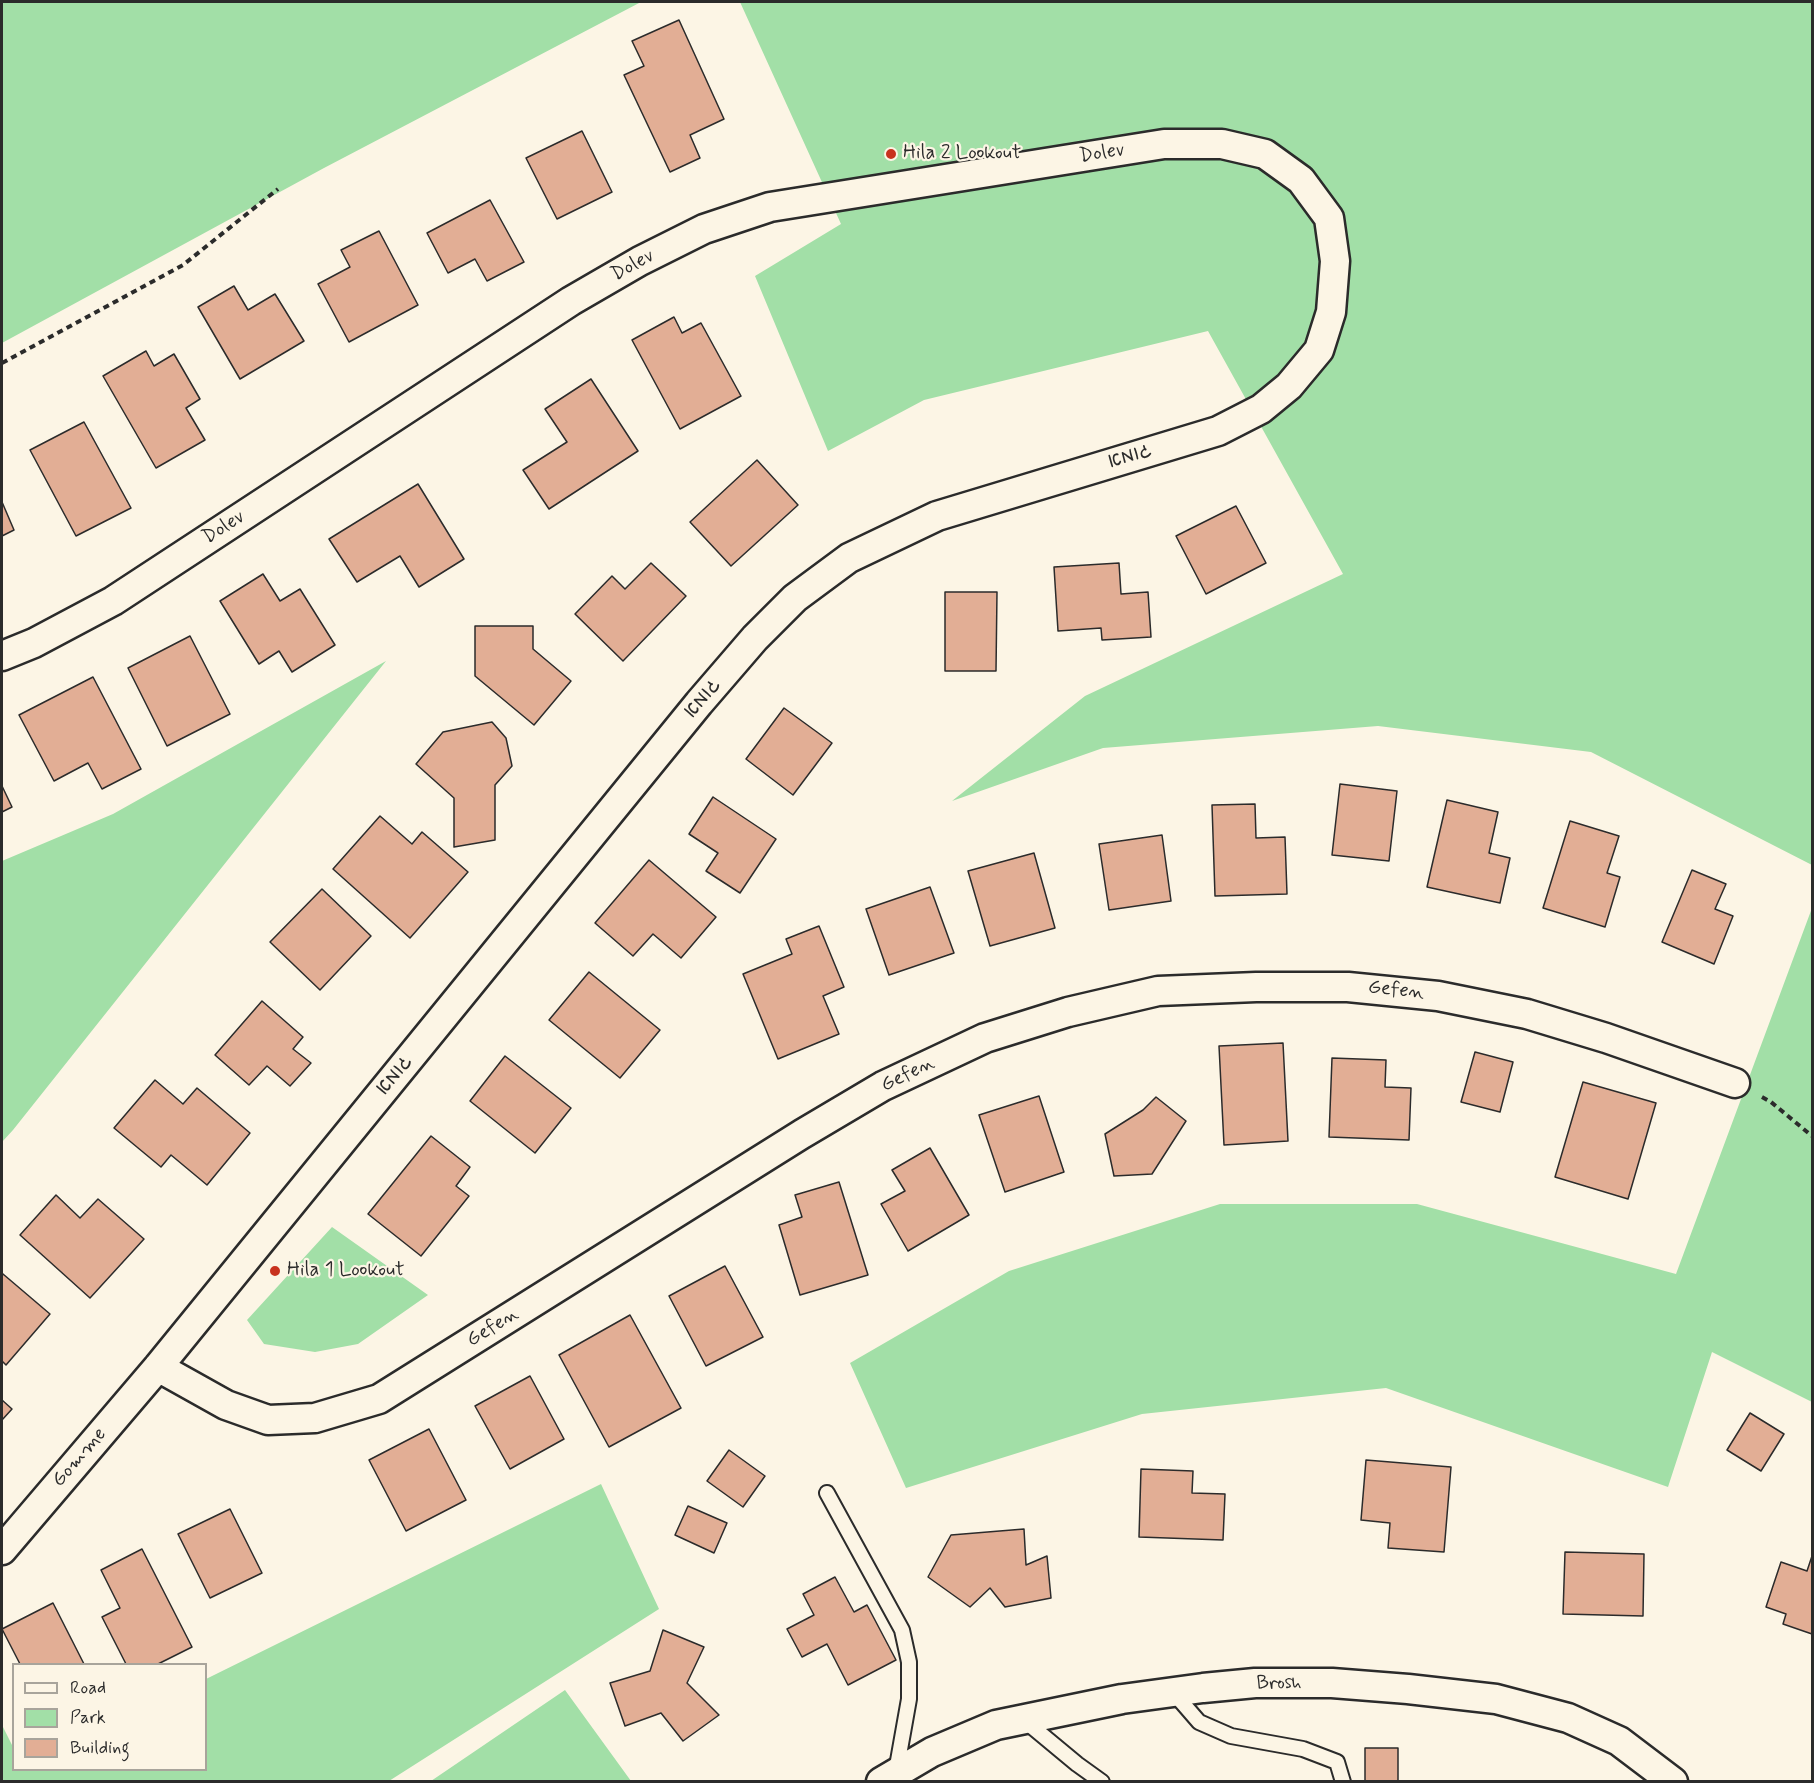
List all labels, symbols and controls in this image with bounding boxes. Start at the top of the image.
street label: Dolev [1078,139,1126,169]
place label: Hila 2 Lookout [903,142,1021,166]
marker: Hila 2 Lookout [884,147,898,161]
street label: Dolev [607,245,659,287]
street label: גומא [1105,439,1155,475]
street label: Dolev [199,506,249,550]
street label: גומא [680,674,726,724]
street label: Gefen [1367,976,1425,1006]
street label: גומא [372,1051,418,1101]
street label: Gefen [877,1052,939,1098]
place label: Hila 1 Lookout [287,1259,404,1283]
marker: Hila 1 Lookout [268,1264,282,1278]
street label: Gefen [463,1303,523,1353]
street label: Gomme [48,1423,112,1493]
legend [12,1663,207,1771]
street label: Brosh [1256,1672,1302,1696]
text: Road [70,1676,106,1700]
text: Park [70,1706,106,1730]
text: Building [70,1736,130,1760]

